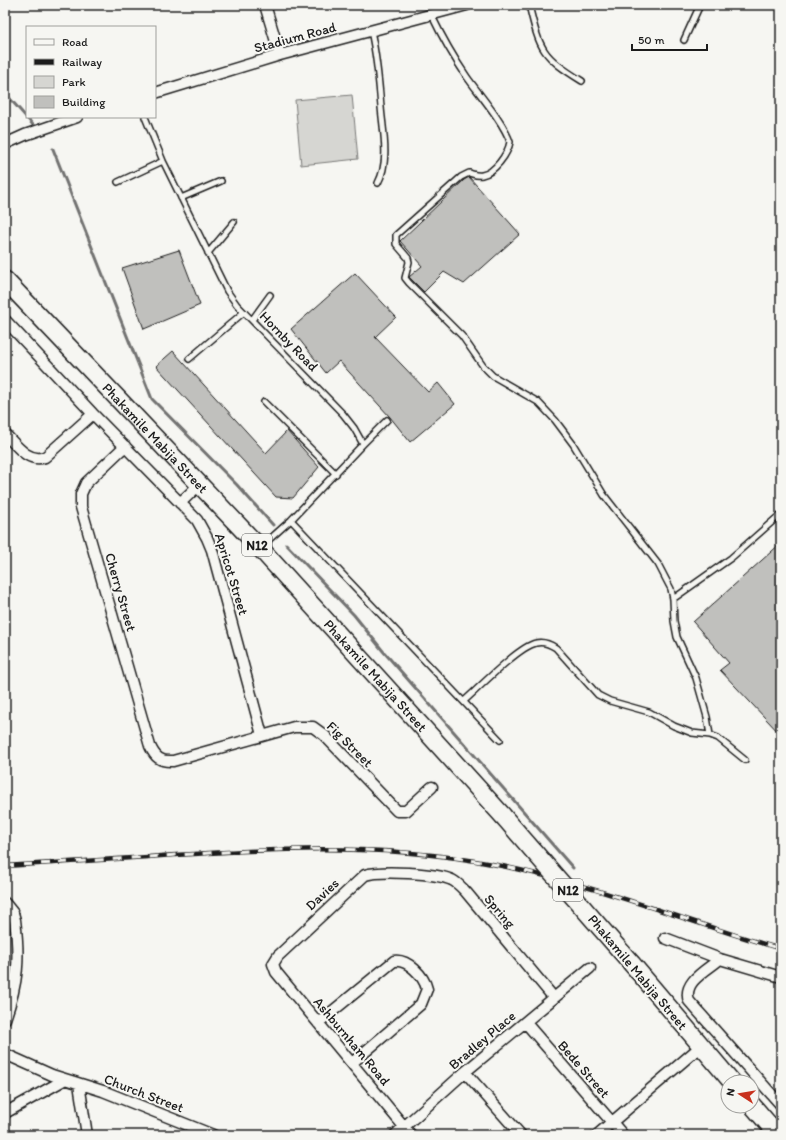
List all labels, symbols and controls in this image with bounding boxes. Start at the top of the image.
street label: Stadium Road [252,18,338,57]
legend [26,26,156,118]
scale bar [632,26,707,52]
text: 50 m [638,33,664,47]
text: Road [62,35,88,49]
text: Railway [62,55,102,69]
text: Park [62,75,86,89]
text: Building [62,95,106,109]
street label: Hornby Road [256,308,322,375]
street label: Phakamile Mabija Street [98,380,211,497]
street label: Apricot Street [211,531,252,617]
road number: N12 [242,534,272,556]
street label: Cherry Street [101,551,140,633]
street label: Phakamile Mabija Street [320,616,430,736]
street label: Fig Street [323,718,376,771]
street label: Davies [302,875,343,914]
road number: N12 [553,879,583,901]
street label: Spring [480,891,519,932]
street label: Phakamile Mabija Street [584,911,691,1034]
street label: Ashburnham Road [310,994,394,1089]
street label: Bradley Place [445,1007,520,1073]
street label: Bede Street [554,1037,613,1102]
street label: Church Street [102,1070,186,1116]
north arrow [720,1074,760,1114]
text: N [724,1087,738,1097]

